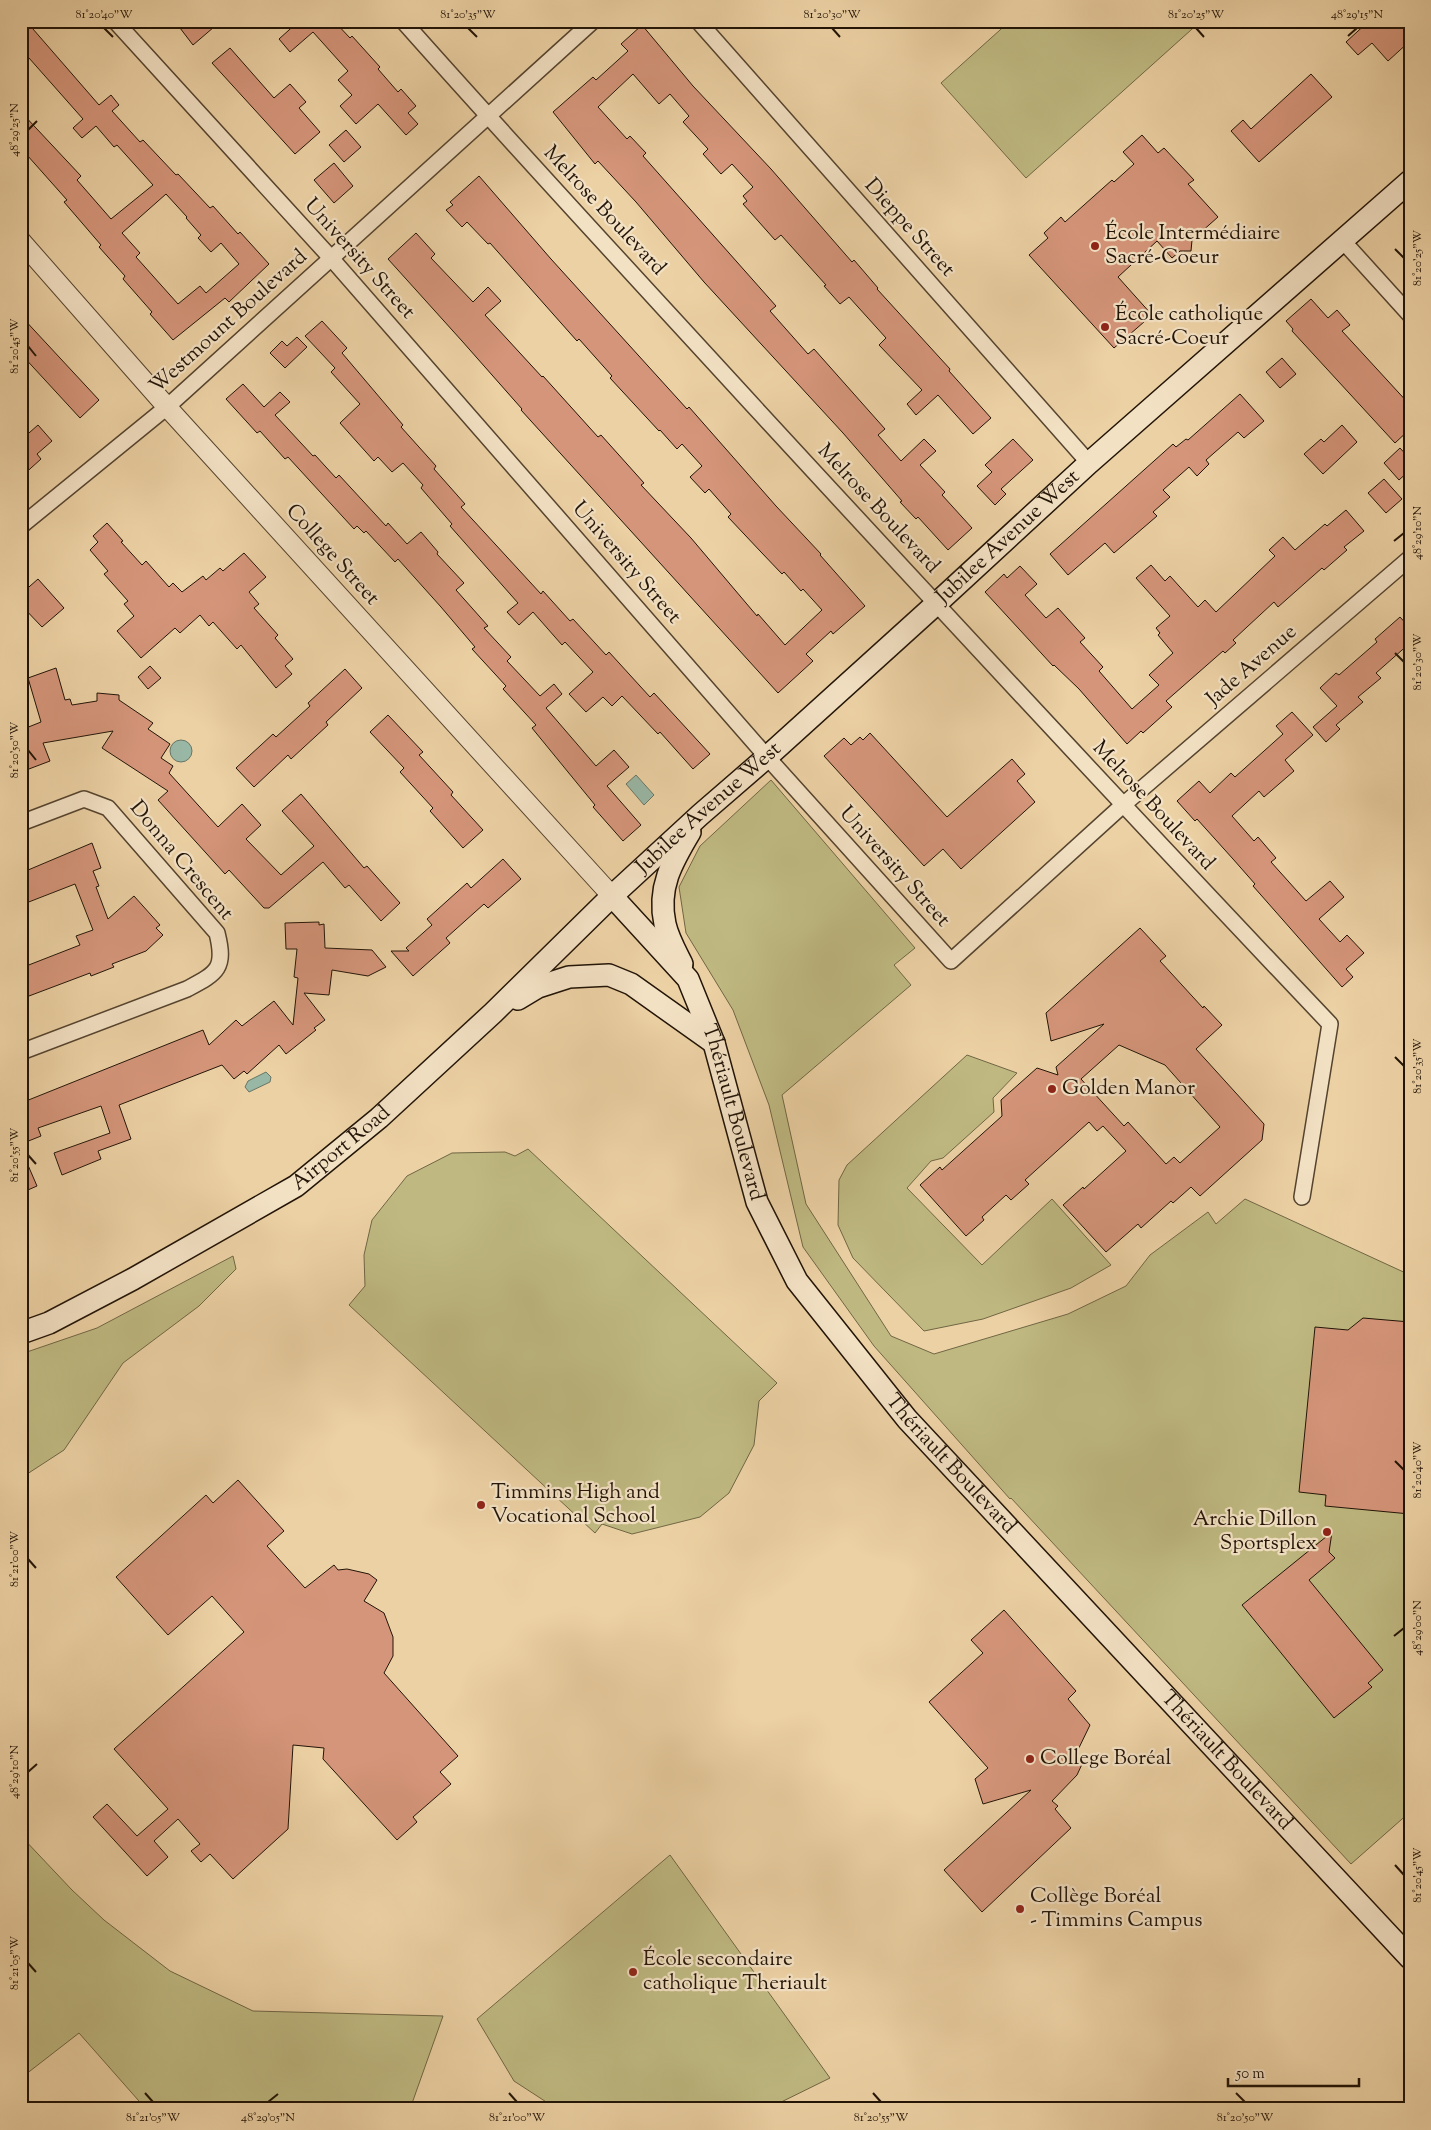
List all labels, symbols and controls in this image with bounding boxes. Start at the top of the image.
text: 81°20'40"W [75,6,133,24]
text: 81°20'35"W [440,6,496,24]
text: 81°20'30"W [803,6,861,24]
text: 81°20'25"W [1168,6,1225,24]
text: 48°29'15"N [1331,6,1384,24]
text: 48°29'25"N [6,103,24,157]
street label: Melrose Boulevard [536,139,672,283]
street label: Dieppe Street [856,172,962,284]
street label: University Street [296,192,422,326]
place label: École Intermédiaire Sacré-Coeur [1105,219,1280,273]
text: 81°20'25"W [1409,229,1427,286]
marker: École Intermédiaire Sacré-Coeur [1089,240,1101,252]
street label: Westmount Boulevard [143,243,315,401]
place label: École catholique Sacré-Coeur [1115,300,1263,354]
text: 81°20'45"W [6,318,24,374]
marker: École catholique Sacré-Coeur [1099,321,1111,333]
street label: Melrose Boulevard [810,437,946,581]
street label: Jubilee Avenue West [929,463,1087,612]
street label: University Street [564,495,688,631]
street label: College Street [278,498,386,612]
text: 48°29'10"N [1409,506,1427,560]
street label: Jade Avenue [1199,618,1304,715]
text: 81°20'30"W [1409,633,1427,691]
text: 81°20'50"W [6,721,24,778]
street label: Melrose Boulevard [1085,734,1221,878]
street label: Jubilee Avenue West [629,735,789,882]
street label: Donna Crescent [122,795,240,927]
street label: University Street [831,800,957,934]
street label: Thériault Boulevard [693,1020,771,1204]
text: 81°20'35"W [1409,1038,1427,1094]
place label: Golden Manor [1062,1074,1195,1104]
marker: Golden Manor [1046,1083,1058,1095]
street label: Airport Road [285,1099,398,1199]
text: 81°20'55"W [6,1127,24,1182]
street label: Thériault Boulevard [878,1388,1023,1541]
text: 81°20'40"W [1409,1441,1427,1499]
place label: Timmins High and Vocational School [491,1478,660,1532]
marker: Timmins High and Vocational School [475,1499,487,1511]
place label: Archie Dillon Sportsplex [1193,1505,1317,1559]
marker: Archie Dillon Sportsplex [1321,1526,1333,1538]
text: 81°21'00"W [6,1530,24,1587]
text: 48°29'00"N [1409,1600,1427,1656]
street label: Thériault Boulevard [1153,1684,1299,1838]
place label: College Boréal [1040,1744,1171,1774]
text: 48°29'10"N [6,1745,24,1799]
marker: College Boréal [1024,1753,1036,1765]
text: 81°20'45"W [1409,1847,1427,1903]
place label: Collège Boréal - Timmins Campus [1030,1882,1203,1936]
marker: Collège Boréal - Timmins Campus [1014,1903,1026,1915]
text: 81°21'05"W [6,1935,24,1990]
place label: École secondaire catholique Theriault [643,1945,827,1999]
marker: École secondaire catholique Theriault [627,1966,639,1978]
scale bar [1228,2055,1360,2087]
text: 50 m [1235,2064,1265,2085]
text: 81°21'05"W [126,2109,181,2127]
text: 48°29'05"N [241,2109,295,2127]
text: 81°21'00"W [489,2109,546,2127]
text: 81°20'55"W [854,2109,909,2127]
text: 81°20'50"W [1217,2109,1274,2127]

